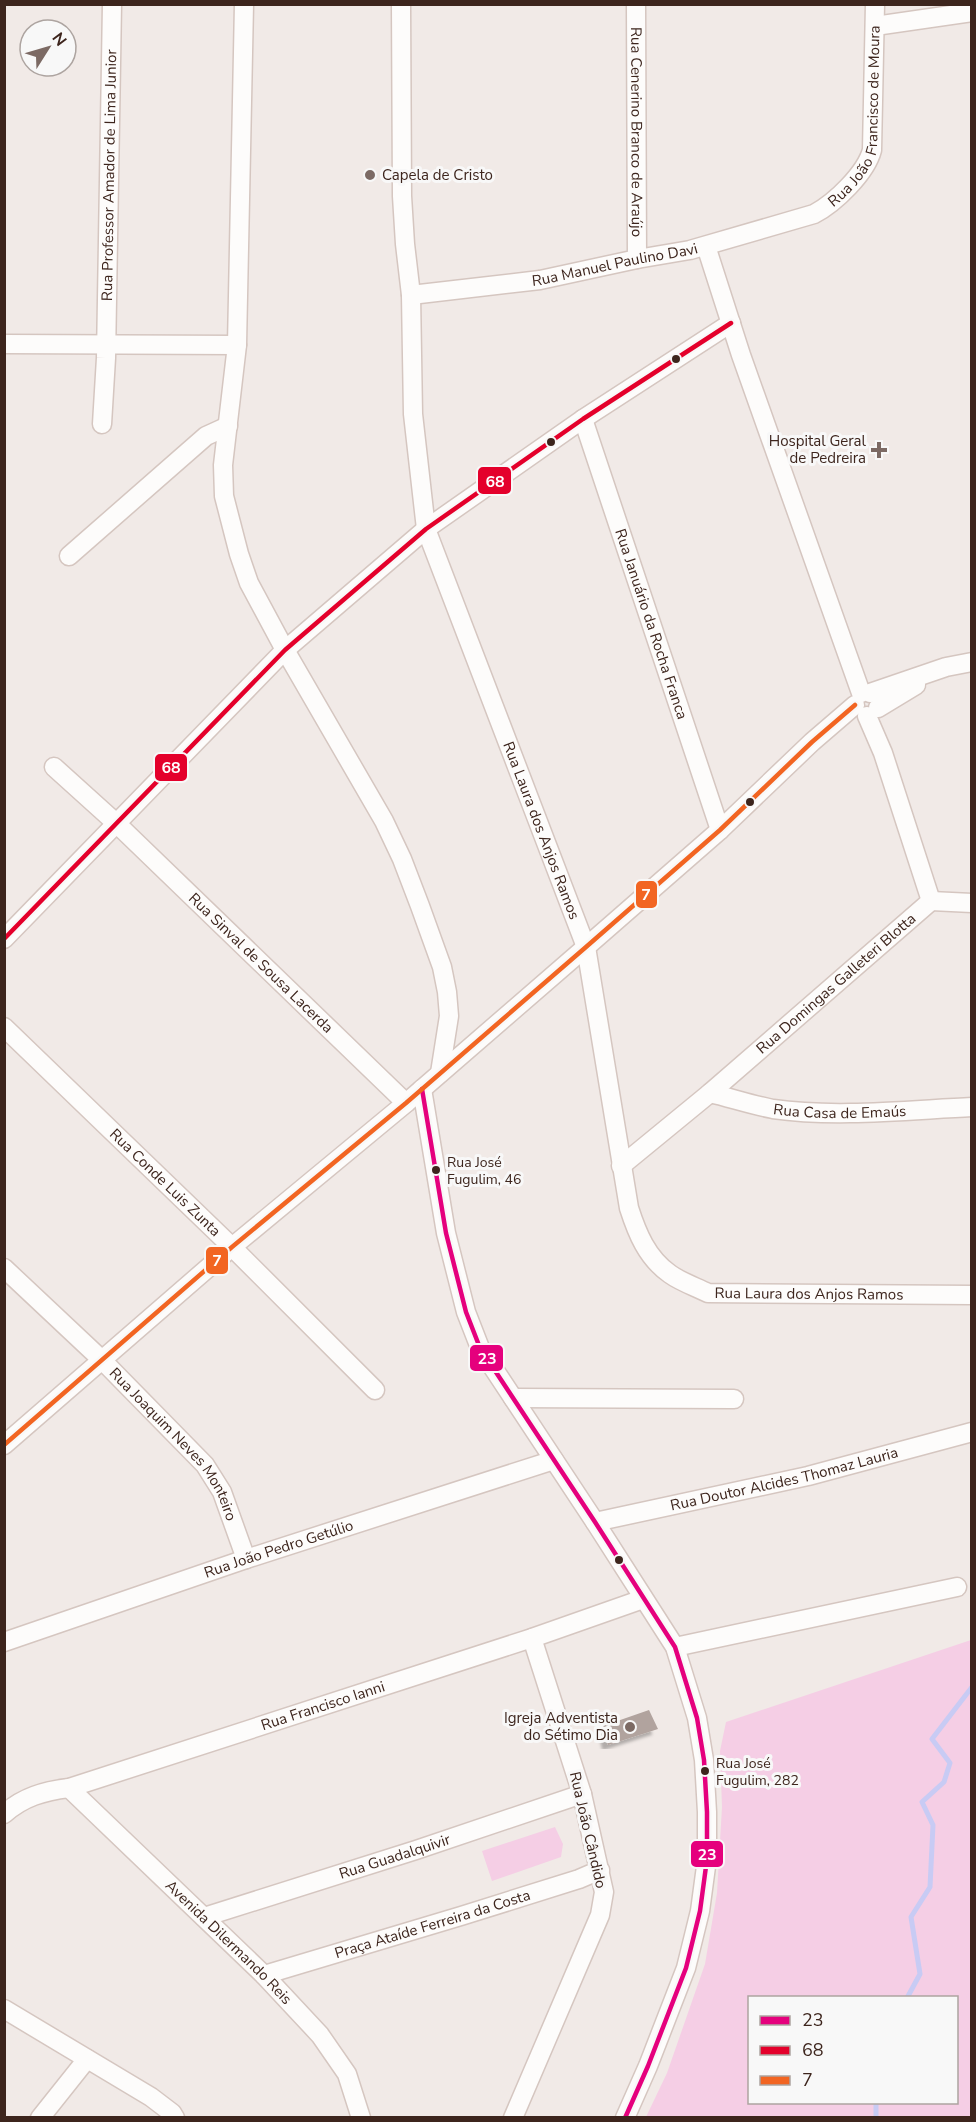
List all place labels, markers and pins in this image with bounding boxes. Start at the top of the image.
place label: Capela de Cristo [382,165,493,185]
marker: Capela de Cristo [363,168,377,182]
unlabelled marker [670,353,682,365]
place label: Hospital Geral de Pedreira [769,431,867,468]
unlabelled marker [545,436,557,448]
marker: Hospital Geral de Pedreira [870,441,888,459]
unlabelled marker [744,796,756,808]
place label: Rua José Fugulim, 46 [447,1153,521,1189]
marker: Rua José Fugulim, 46 [430,1164,442,1176]
unlabelled marker [613,1554,625,1566]
place label: Igreja Adventista do Sétimo Dia [504,1708,618,1745]
marker: Igreja Adventista do Sétimo Dia [623,1720,637,1734]
place label: Rua José Fugulim, 282 [716,1754,799,1790]
marker: Rua José Fugulim, 282 [699,1765,711,1777]

